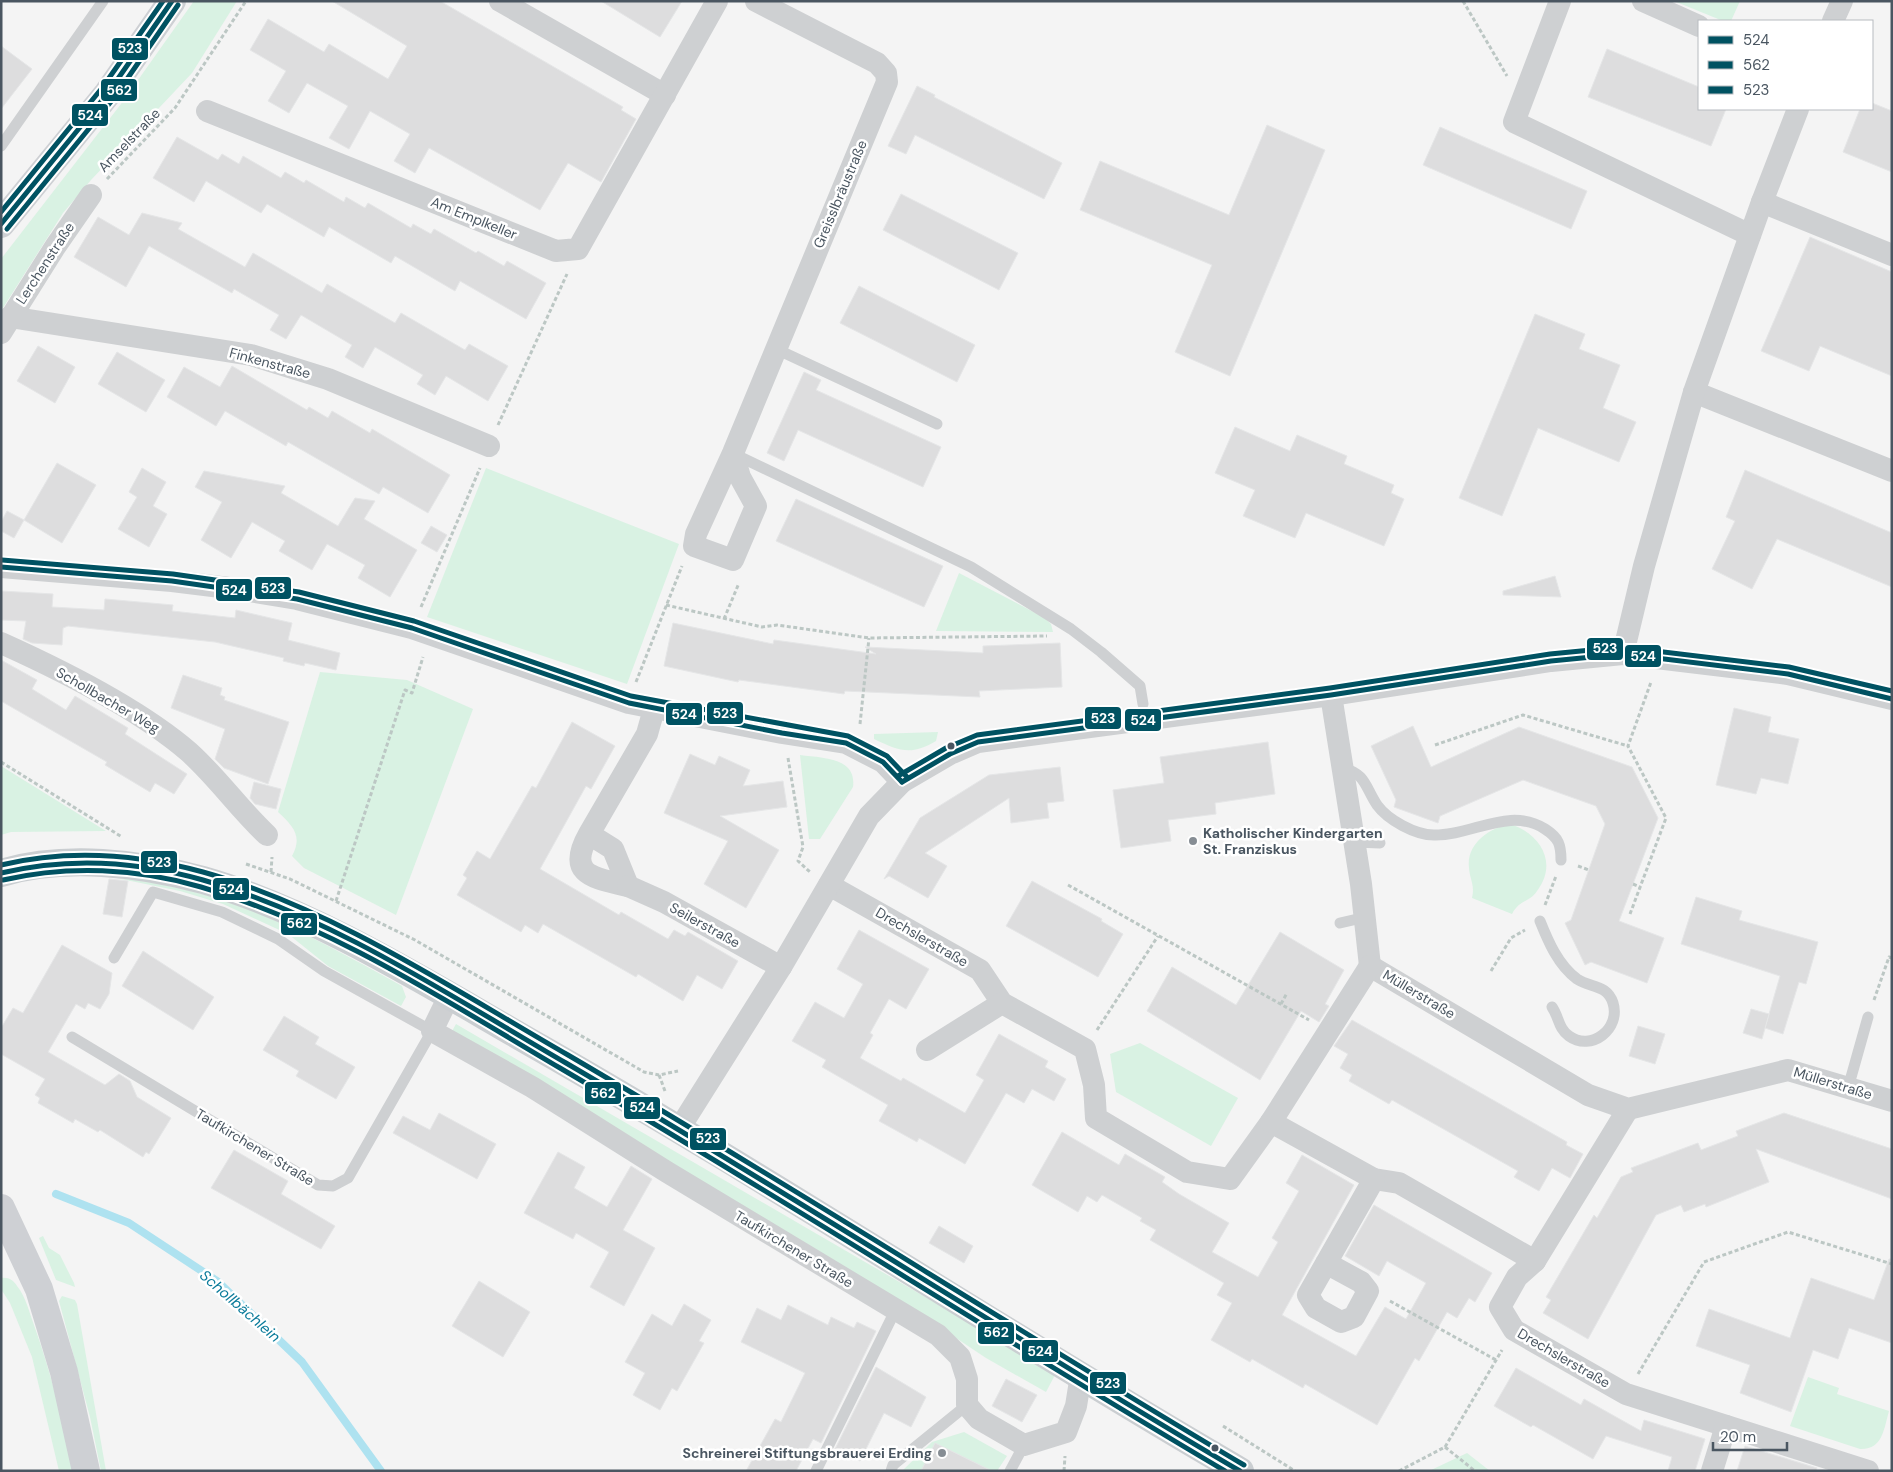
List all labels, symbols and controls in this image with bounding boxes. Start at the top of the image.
legend [1698,20,1873,110]
text: 524 [1743,30,1769,50]
line badge: 523 [111,37,149,61]
text: 523 [117,39,143,57]
text: 562 [1743,55,1770,75]
line badge: 562 [100,78,138,102]
text: 523 [1743,80,1769,100]
text: 562 [106,81,132,99]
line badge: 524 [71,103,109,127]
street label: Amselstraße [94,104,164,176]
text: 524 [77,106,103,124]
street label: Greisslbräustraße [809,137,871,251]
street label: Am Emplkeller [428,192,520,244]
street label: Lerchenstraße [12,219,78,307]
street label: Finkenstraße [227,344,313,383]
line badge: 523 [254,576,292,600]
line badge: 524 [215,578,253,602]
text: 523 [260,579,286,597]
text: 524 [221,581,247,599]
line badge: 523 [1586,637,1624,661]
text: 523 [1592,639,1618,657]
line badge: 524 [1624,644,1662,668]
text: 524 [1630,647,1656,665]
street label: Schollbacher Weg [53,663,163,737]
line badge: 523 [706,701,744,725]
line badge: 524 [665,702,703,726]
text: 523 [712,704,738,722]
text: 524 [671,705,697,723]
line badge: 523 [1084,706,1122,730]
line badge: 524 [1124,708,1162,732]
text: 523 [1090,709,1116,727]
text: 524 [1130,711,1156,729]
unlabelled marker [946,741,956,751]
place label: Katholischer Kindergarten St. Franziskus [1203,824,1383,858]
marker: Katholischer Kindergarten St. Franziskus [1187,835,1199,847]
line badge: 523 [140,850,178,874]
text: 523 [146,853,172,871]
line badge: 524 [212,877,250,901]
text: 524 [218,880,244,898]
street label: Seilerstraße [667,898,743,952]
street label: Drechslerstraße [873,903,972,971]
line badge: 562 [280,912,318,936]
text: 562 [286,914,312,932]
street label: Müllerstraße [1380,965,1458,1023]
street label: Müllerstraße [1792,1063,1874,1103]
line badge: 562 [584,1081,622,1105]
text: 562 [590,1084,616,1102]
line badge: 524 [623,1096,661,1120]
text: 524 [629,1098,655,1116]
street label: Taufkirchener Straße [193,1105,317,1189]
line badge: 523 [689,1127,727,1151]
text: 523 [695,1129,721,1147]
street label: Taufkirchener Straße [732,1207,856,1291]
water label: Schollbächlein [195,1265,285,1347]
line badge: 562 [977,1321,1015,1345]
text: 562 [983,1323,1009,1341]
street label: Drechslerstraße [1515,1324,1614,1392]
line badge: 524 [1021,1339,1059,1363]
text: 524 [1027,1342,1053,1360]
line badge: 523 [1089,1371,1127,1395]
text: 523 [1095,1374,1121,1392]
scale bar [1713,1420,1787,1452]
text: 20 m [1720,1427,1756,1447]
unlabelled marker [1210,1443,1220,1453]
place label: Schreinerei Stiftungsbrauerei Erding [683,1444,932,1462]
marker: Schreinerei Stiftungsbrauerei Erding [936,1447,948,1459]

